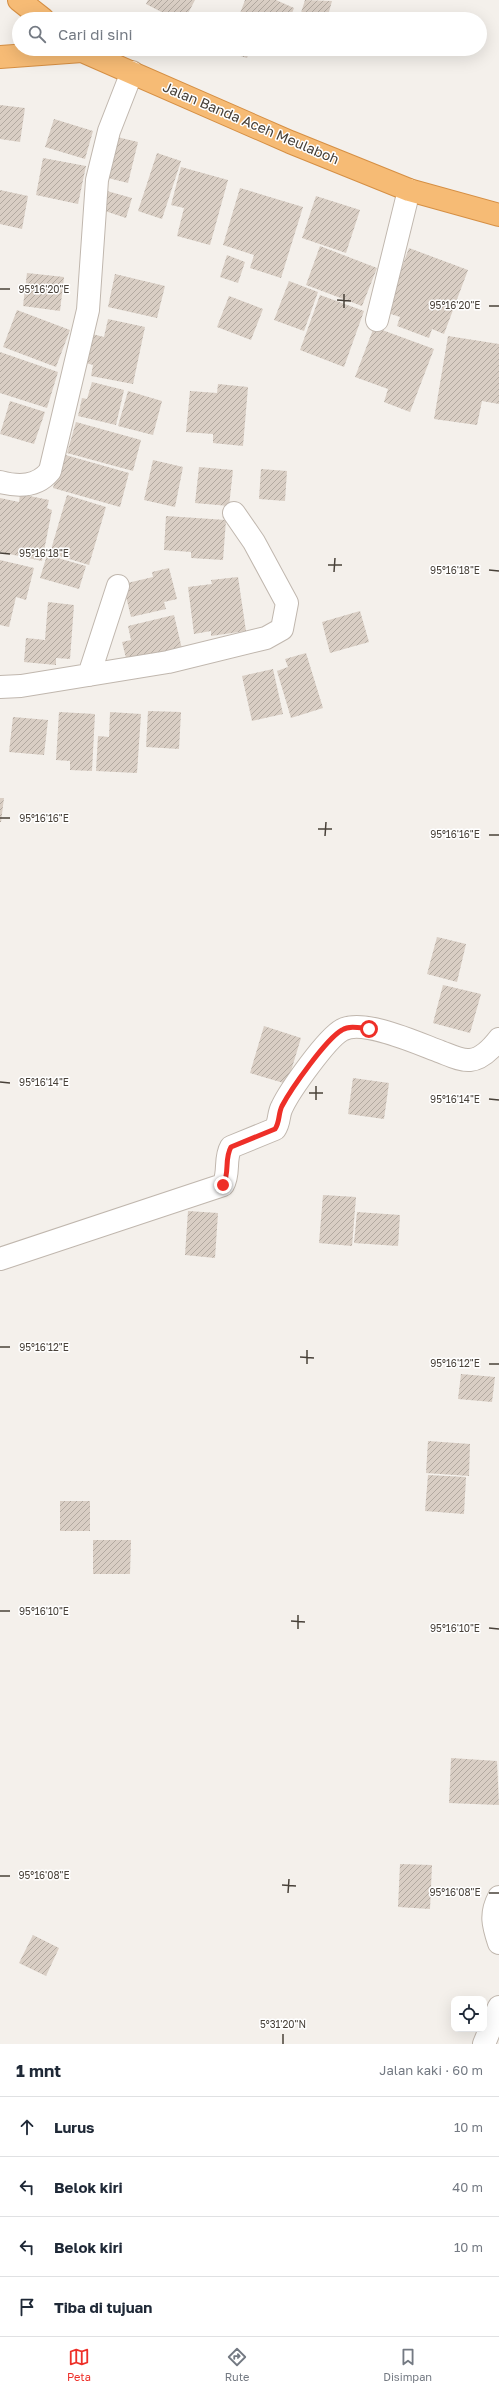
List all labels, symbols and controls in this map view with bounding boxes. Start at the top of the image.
search box [12,12,487,56]
icon: search [26,23,48,45]
text: Cari di sini [58,25,133,43]
street label: Jalan Banda Aceh Meulaboh [160,78,342,167]
text: 95°16'20"E [19,283,69,295]
text: 95°16'20"E [430,299,480,311]
text: 95°16'18"E [19,547,69,559]
text: 95°16'18"E [430,564,480,576]
text: 95°16'16"E [19,812,69,824]
text: 95°16'16"E [430,828,480,840]
route start [360,1020,378,1038]
text: 95°16'14"E [19,1076,69,1088]
text: 95°16'14"E [430,1093,480,1105]
route end [214,1176,232,1194]
text: 95°16'12"E [19,1341,69,1353]
text: 95°16'12"E [430,1357,480,1369]
text: 95°16'10"E [19,1605,69,1617]
text: 95°16'10"E [430,1622,480,1634]
text: 95°16'08"E [18,1869,70,1881]
text: 95°16'08"E [429,1886,481,1898]
map controls [451,1996,487,2032]
button: locate [451,1996,487,2032]
text: 5°31'20"N [260,2018,306,2030]
text: 1 mnt [16,2060,61,2081]
text: Jalan kaki · 60 m [379,2062,483,2078]
icon: ahead [16,2116,38,2138]
text: Lurus [54,2118,95,2136]
text: 10 m [454,2119,483,2135]
icon: left [16,2176,38,2198]
text: Belok kiri [54,2178,123,2196]
text: 40 m [452,2179,483,2195]
icon: left [16,2236,38,2258]
text: Belok kiri [54,2238,123,2256]
text: 10 m [454,2239,483,2255]
icon: arrive [16,2296,38,2318]
text: Tiba di tujuan [54,2298,152,2316]
tab: Peta [67,2346,91,2383]
tab: Rute [225,2346,249,2383]
tab: Disimpan [383,2346,432,2383]

